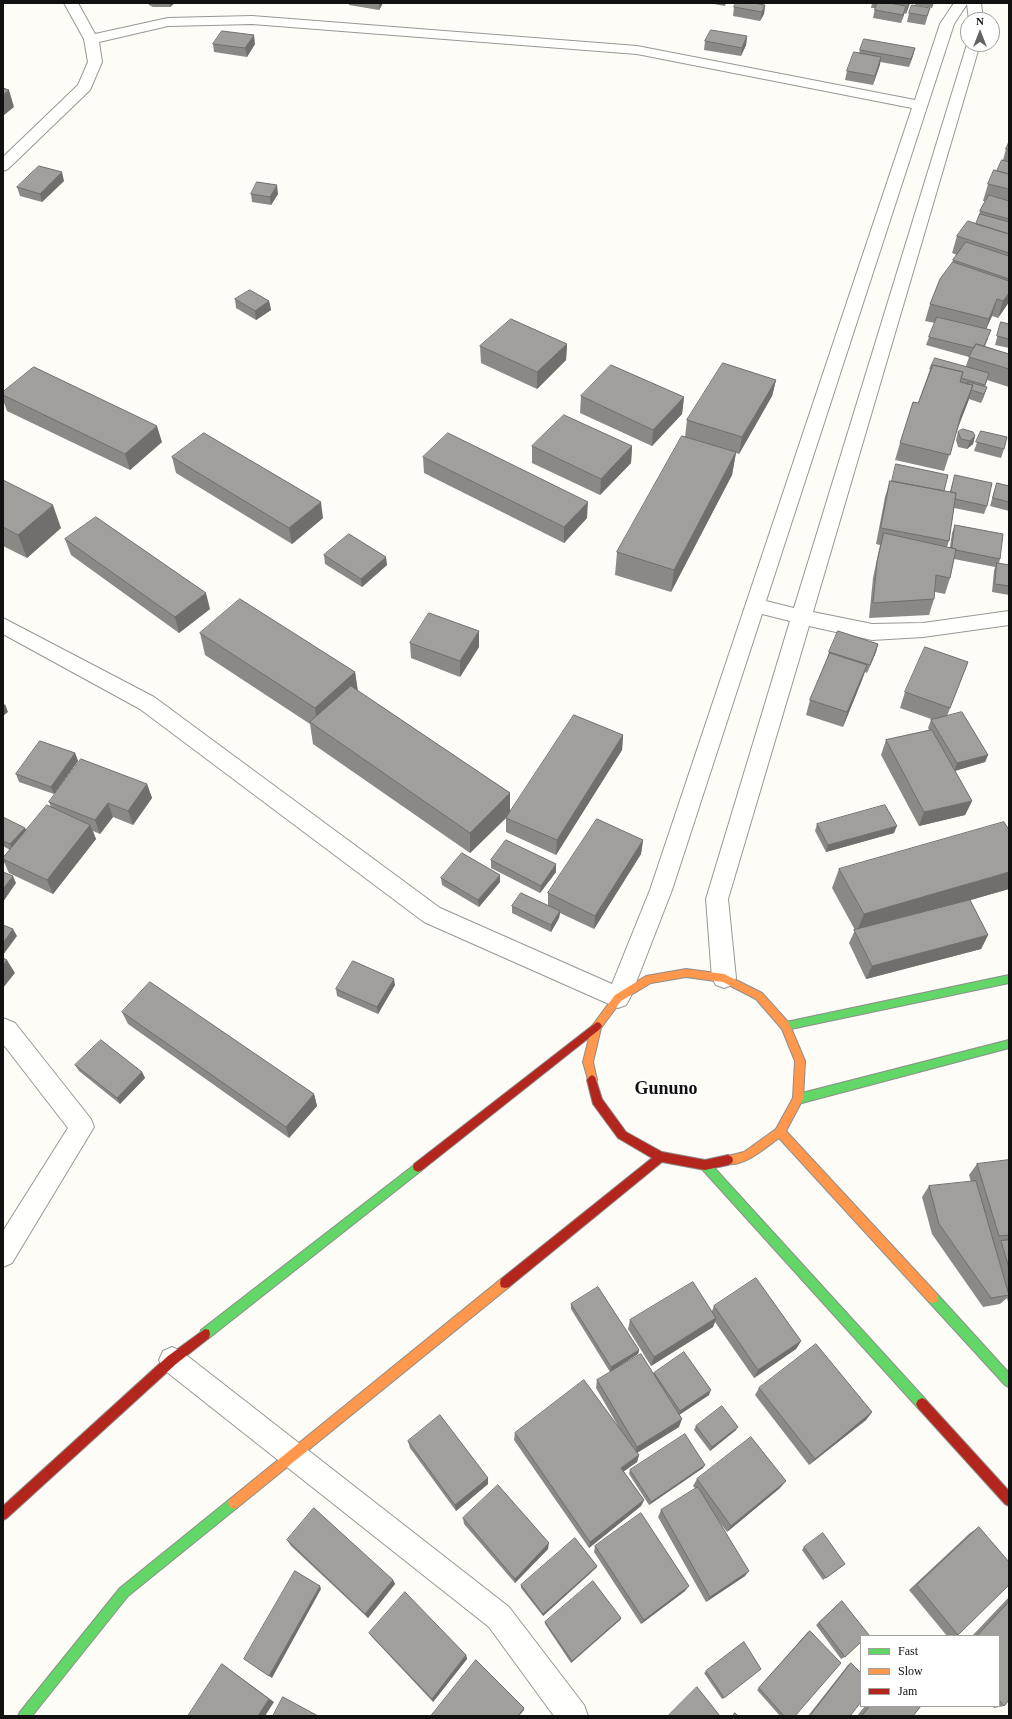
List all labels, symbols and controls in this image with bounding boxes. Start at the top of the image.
north arrow [960,12,1000,52]
text: N [976,15,984,27]
district label: Gununo [634,1078,698,1100]
legend [860,1635,1000,1707]
text: Fast [898,1644,918,1658]
text: Slow [898,1664,923,1678]
text: Jam [898,1684,917,1698]

